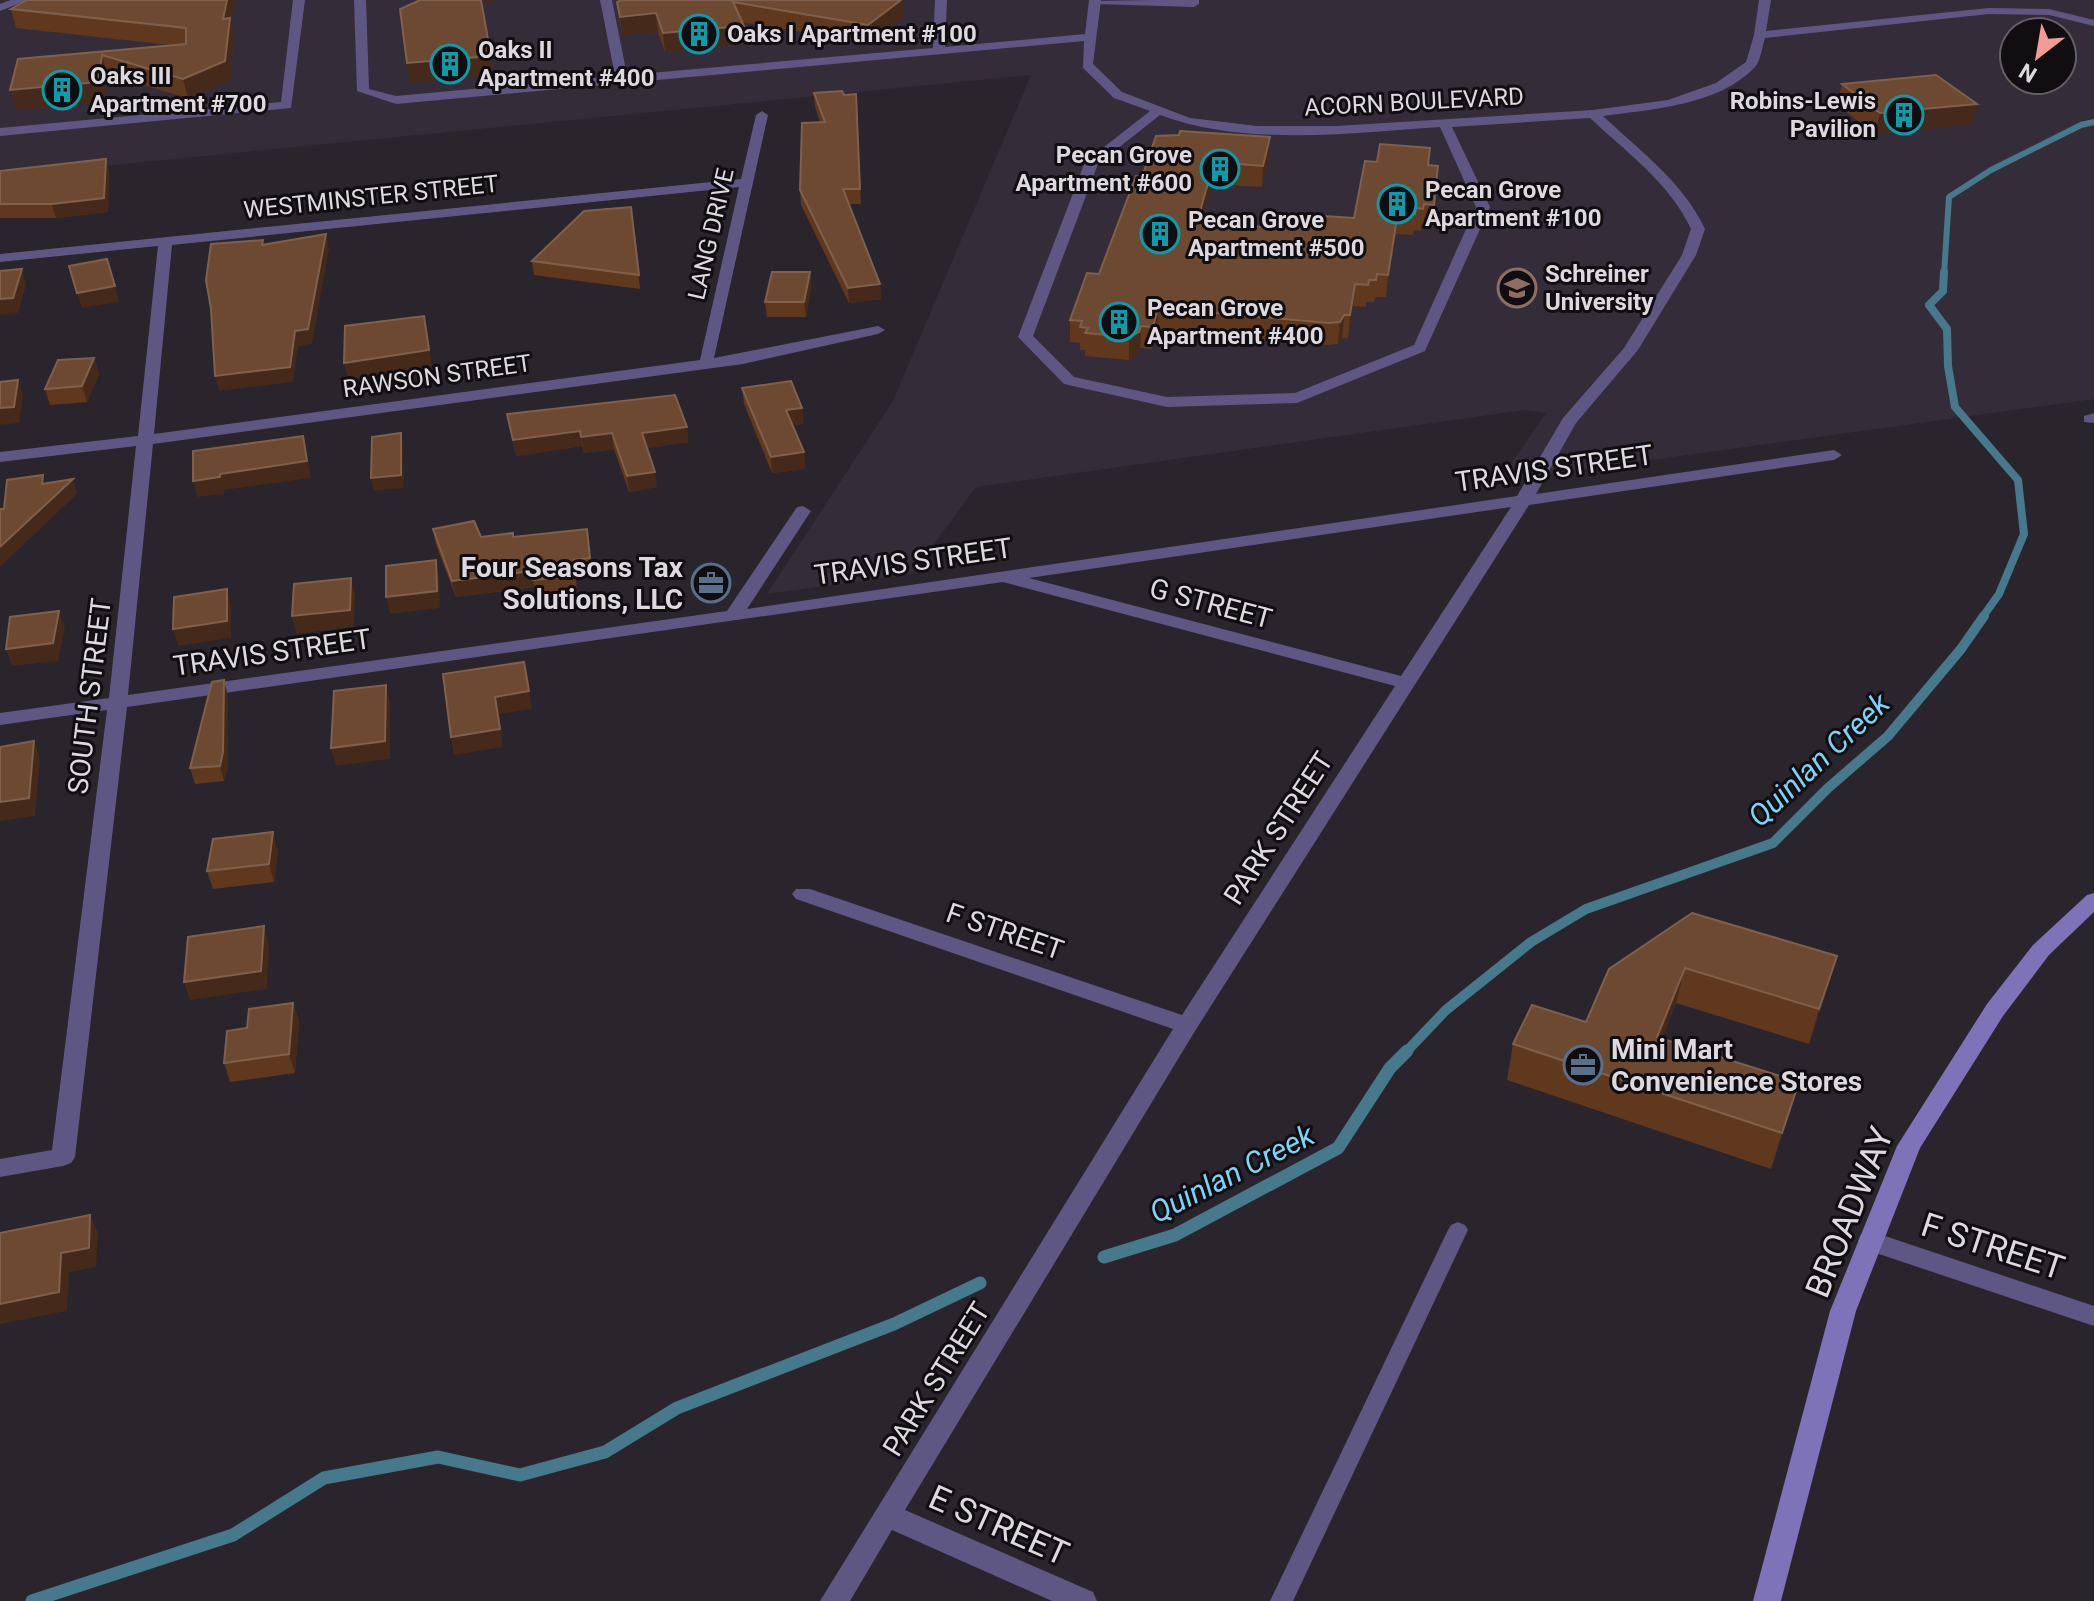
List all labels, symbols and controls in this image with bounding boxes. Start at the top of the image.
building icon: Oaks I Apartment #100 [678,13,720,55]
north arrow [1998,16,2078,96]
place label: Oaks I Apartment #100 [727,20,977,48]
place label: Oaks II Apartment #400 [478,36,654,92]
building icon: Oaks II Apartment #400 [429,43,471,85]
text: N [2015,58,2041,87]
place label: Oaks III Apartment #700 [90,62,266,118]
building icon: Oaks III Apartment #700 [41,69,83,111]
street label: ACORN BOULEVARD [1304,82,1524,122]
place label: Robins-Lewis Pavilion [1730,87,1876,143]
building icon: Robins-Lewis Pavilion [1883,94,1925,136]
place label: Pecan Grove Apartment #600 [1016,141,1192,197]
building icon: Pecan Grove Apartment #600 [1199,148,1241,190]
street label: LANG DRIVE [682,165,740,303]
street label: WESTMINSTER STREET [242,170,500,224]
place label: Pecan Grove Apartment #100 [1425,176,1601,232]
building icon: Pecan Grove Apartment #100 [1376,183,1418,225]
place label: Pecan Grove Apartment #500 [1188,206,1364,262]
building icon: Pecan Grove Apartment #500 [1139,213,1181,255]
place label: Schreiner University [1545,260,1654,316]
school or university icon: Schreiner University [1496,267,1538,309]
place label: Pecan Grove Apartment #400 [1147,294,1323,350]
building icon: Pecan Grove Apartment #400 [1098,301,1140,343]
street label: RAWSON STREET [341,349,533,403]
street label: TRAVIS STREET [1453,438,1655,499]
street label: TRAVIS STREET [812,531,1014,592]
place label: Four Seasons Tax Solutions, LLC [461,551,684,616]
office icon: Four Seasons Tax Solutions, LLC [690,562,732,604]
street label: G STREET [1146,571,1276,636]
street label: SOUTH STREET [61,596,118,796]
street label: TRAVIS STREET [171,622,373,683]
water label: Quinlan Creek [1741,685,1897,834]
street label: PARK STREET [1217,746,1340,911]
street label: F STREET [942,896,1068,967]
place label: Mini Mart Convenience Stores [1611,1033,1862,1098]
office icon: Mini Mart Convenience Stores [1562,1044,1604,1086]
water label: Quinlan Creek [1144,1117,1321,1230]
street label: BROADWAY [1797,1120,1902,1303]
street label: F STREET [1916,1204,2070,1288]
street label: PARK STREET [876,1296,997,1462]
street label: E STREET [923,1477,1075,1573]

